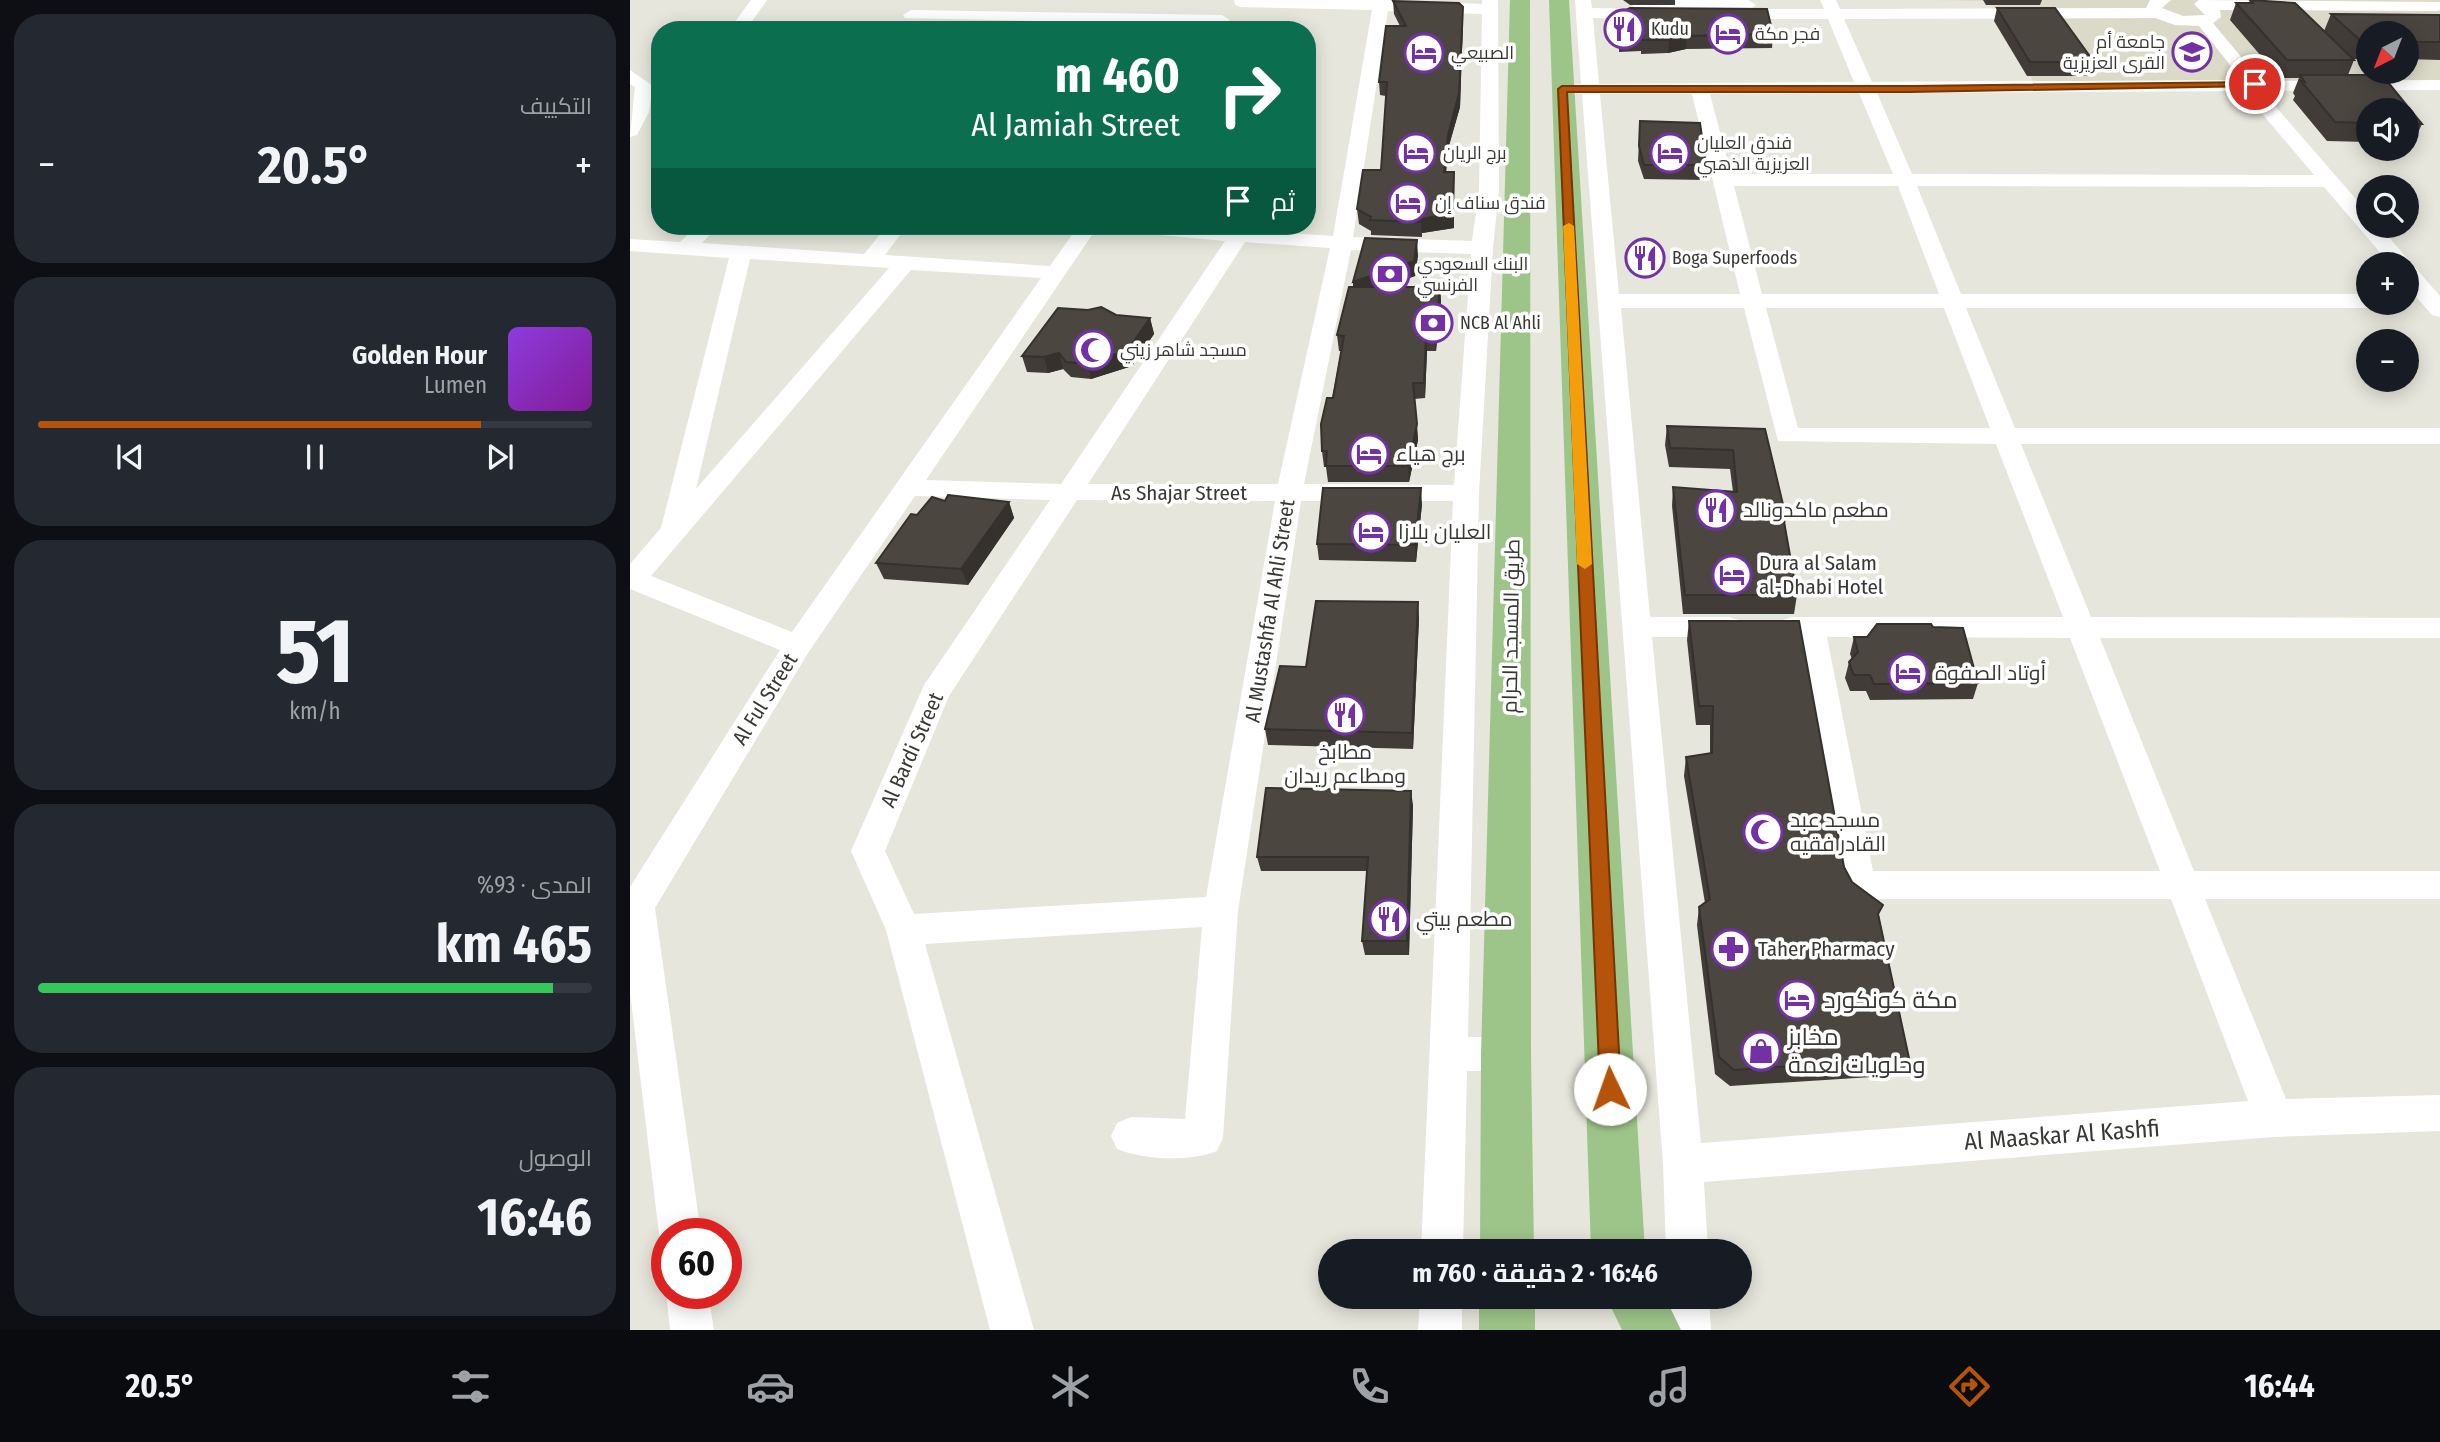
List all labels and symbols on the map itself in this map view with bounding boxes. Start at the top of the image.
restaurant icon: Kudu [1603,8,1645,50]
hotel icon: فجر مكة [1707,13,1749,55]
place label: Kudu [1651,18,1689,40]
north arrow [2356,21,2418,84]
place label: فجر مكة [1755,23,1820,45]
place label: جامعة أم القرى العزيزية [2063,31,2165,74]
school or university icon: جامعة أم القرى العزيزية [2171,31,2213,73]
hotel icon: الصبيعي [1403,32,1445,74]
place label: الصبيعي [1451,42,1514,67]
pin [2225,54,2285,114]
hotel icon: برج الريان [1395,132,1437,174]
hotel icon: فندق العليان العزيزية الذهبي [1649,132,1691,174]
place label: فندق العليان العزيزية الذهبي [1697,132,1810,178]
place label: برج الريان [1443,142,1507,165]
hotel icon: فندق سناف إن [1387,182,1429,224]
place label: فندق سناف إن [1435,192,1546,215]
restaurant icon: Boga Superfoods [1624,237,1666,279]
place label: Boga Superfoods [1672,247,1797,269]
bank icon: البنك السعودي الفرنسي [1369,253,1411,295]
place label: البنك السعودي الفرنسي [1417,253,1528,298]
bank icon: NCB Al Ahli [1412,302,1454,344]
place label: NCB Al Ahli [1460,312,1541,334]
mosque icon: مسجد شاهر زيني [1072,329,1114,371]
place label: مسجد شاهر زيني [1120,339,1247,364]
hotel icon: برج هياء [1348,433,1390,475]
place label: برج هياء [1396,441,1466,468]
street label: As Shajar Street [1111,480,1247,506]
restaurant icon: مطعم ماكدونالد [1695,489,1737,531]
street label: Al Mustashfa Al Ahli Street [1240,497,1301,724]
place label: مطعم ماكدونالد [1743,497,1889,524]
hotel icon: العليان بلازا [1350,511,1392,553]
place label: العليان بلازا [1398,519,1491,545]
street label: طريق المسجد الحرام [1496,538,1527,714]
place label: Dura al Salam al-Dhabi Hotel [1759,550,1884,600]
hotel icon: Dura al Salam al-Dhabi Hotel [1711,554,1753,596]
street label: Al Ful Street [727,648,803,750]
hotel icon: أوتاد الصفوة [1887,652,1929,694]
place label: أوتاد الصفوة [1935,660,2046,686]
street label: Al Bardi Street [875,688,949,812]
restaurant icon: مطابخ ومطاعم ريدان [1324,694,1366,736]
place label: مطابخ ومطاعم ريدان [1284,739,1406,790]
place label: مسجد عبد القادر فقيه [1790,807,1886,857]
mosque icon: مسجد عبد القادر فقيه [1742,811,1784,853]
restaurant icon: مطعم بيتي [1368,898,1410,940]
place label: مطعم بيتي [1416,906,1512,935]
pharmacy icon: Taher Pharmacy [1710,928,1752,970]
place label: Taher Pharmacy [1758,936,1895,962]
hotel icon: مكة كونكورد [1776,979,1818,1021]
place label: مكة كونكورد [1824,986,1958,1014]
place label: مخابز وحلويات نعمة [1786,1023,1925,1079]
shop icon: مخابز وحلويات نعمة [1740,1030,1782,1072]
position arrow [1573,1052,1647,1126]
street label: Al Maaskar Al Kashfi [1963,1114,2161,1156]
speed limit sign: 60 [651,1218,742,1309]

